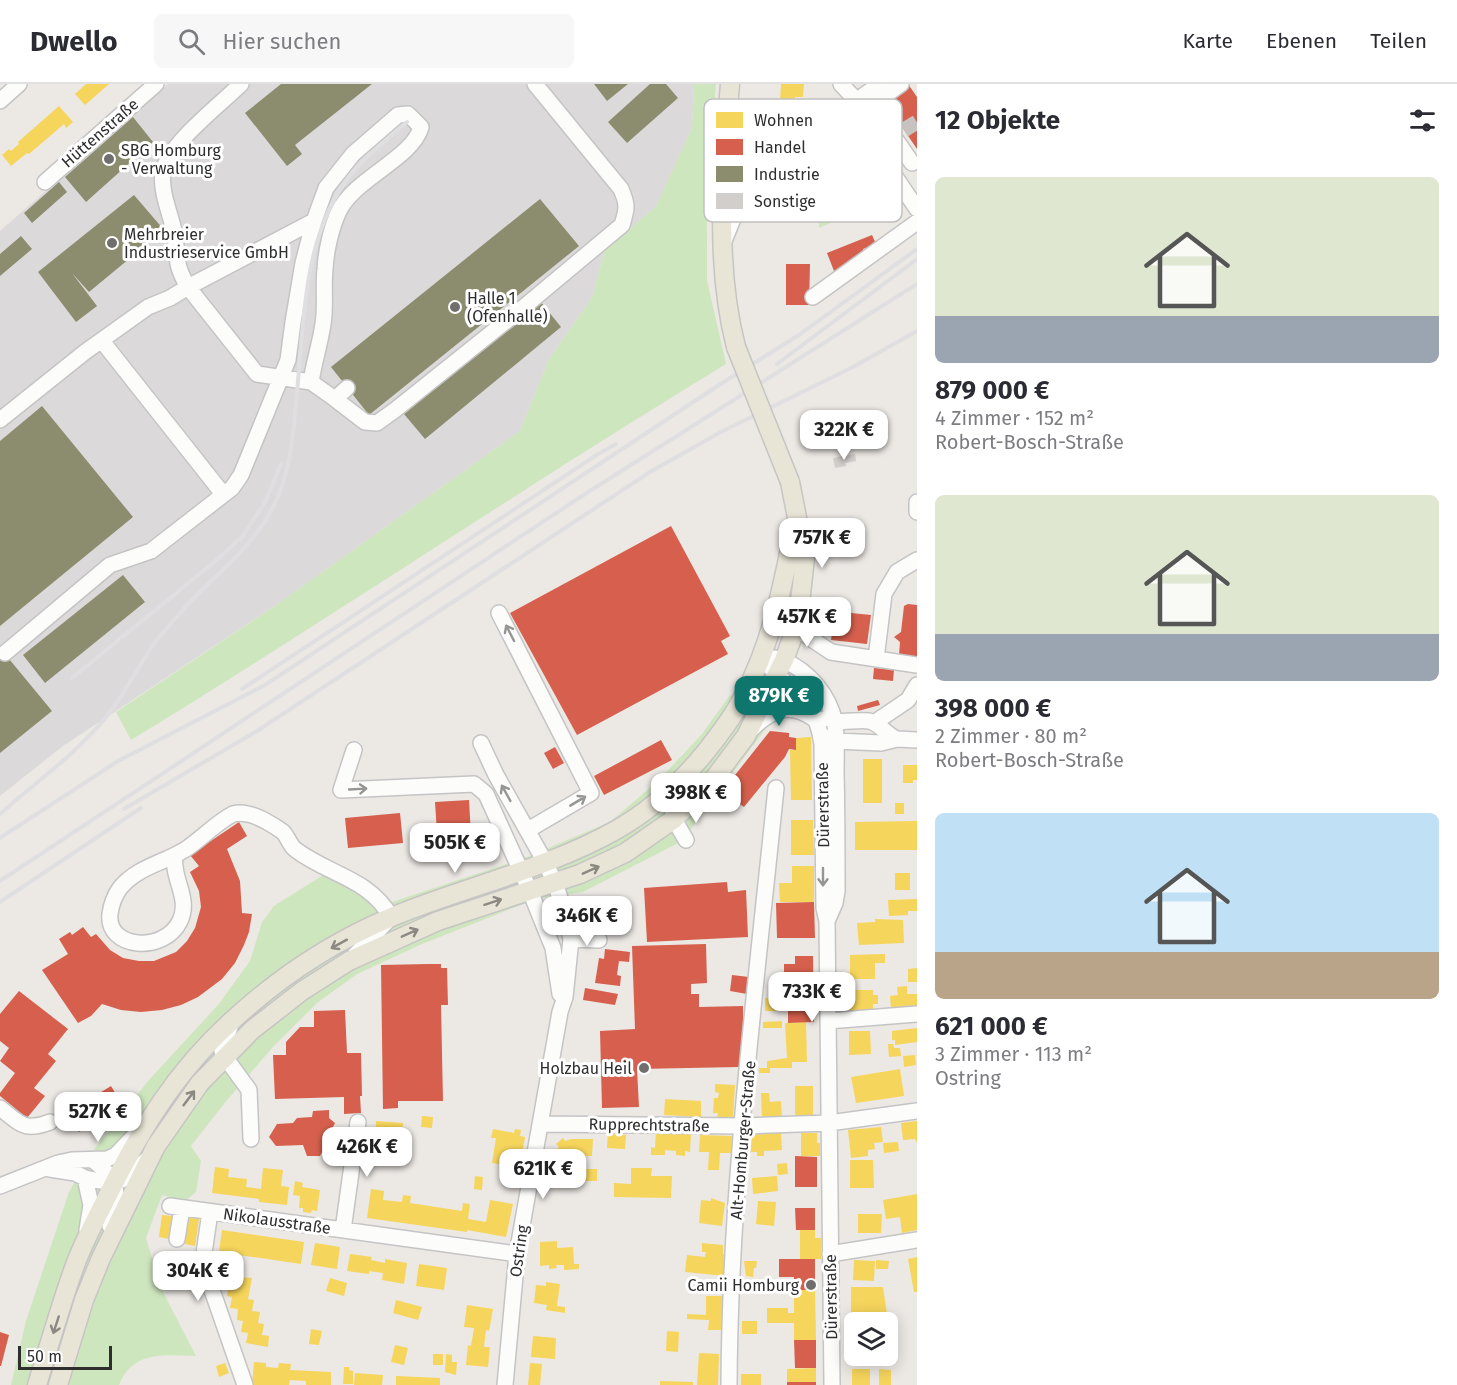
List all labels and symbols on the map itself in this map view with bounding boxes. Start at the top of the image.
street label: Hüttenstraße [58,95,142,171]
legend [704,99,902,222]
text: Wohnen [754,111,813,130]
text: Handel [754,138,806,157]
place label: SBG Homburg - Verwaltung [121,141,221,178]
marker: SBG Homburg - Verwaltung [102,152,116,166]
text: Industrie [754,165,820,184]
text: Sonstige [754,192,816,211]
place label: Mehrbreier Industrieservice GmbH [124,225,289,262]
marker: Mehrbreier Industrieservice GmbH [105,236,119,250]
place label: Halle 1 (Ofenhalle) [467,289,548,326]
marker: Halle 1 (Ofenhalle) [448,300,462,314]
pin: 322K € [795,410,893,461]
pin: 757K € [773,518,871,569]
pin: 457K € [758,597,856,648]
one-way arrow [503,624,515,642]
pin: 879K € [730,676,828,727]
street label: Dürerstraße [813,762,833,848]
pin: 398K € [647,773,745,824]
one-way arrow [348,784,368,795]
one-way arrow [500,784,511,802]
one-way arrow [569,794,586,806]
pin: 505K € [406,823,504,874]
one-way arrow [581,863,599,875]
one-way arrow [817,866,829,886]
one-way arrow [483,896,502,907]
pin: 346K € [538,896,636,947]
one-way arrow [400,927,419,938]
one-way arrow [331,938,348,950]
pin: 733K € [763,972,861,1023]
place label: Holzbau Heil [540,1059,632,1078]
street label: Alt-Homburger-Straße [727,1060,759,1220]
marker: Holzbau Heil [637,1061,651,1075]
one-way arrow [182,1090,195,1106]
pin: 527K € [49,1092,147,1143]
street label: Rupprechtstraße [588,1114,710,1136]
pin: 426K € [318,1127,416,1178]
pin: 621K € [494,1149,592,1200]
street label: Nikolausstraße [222,1204,332,1238]
street label: Ostring [506,1223,532,1278]
pin: 304K € [149,1251,247,1302]
street label: Dürerstraße [821,1254,841,1340]
place label: Camii Homburg [688,1276,800,1295]
marker: Camii Homburg [804,1278,818,1292]
one-way arrow [50,1315,61,1334]
scale bar [18,1343,112,1370]

